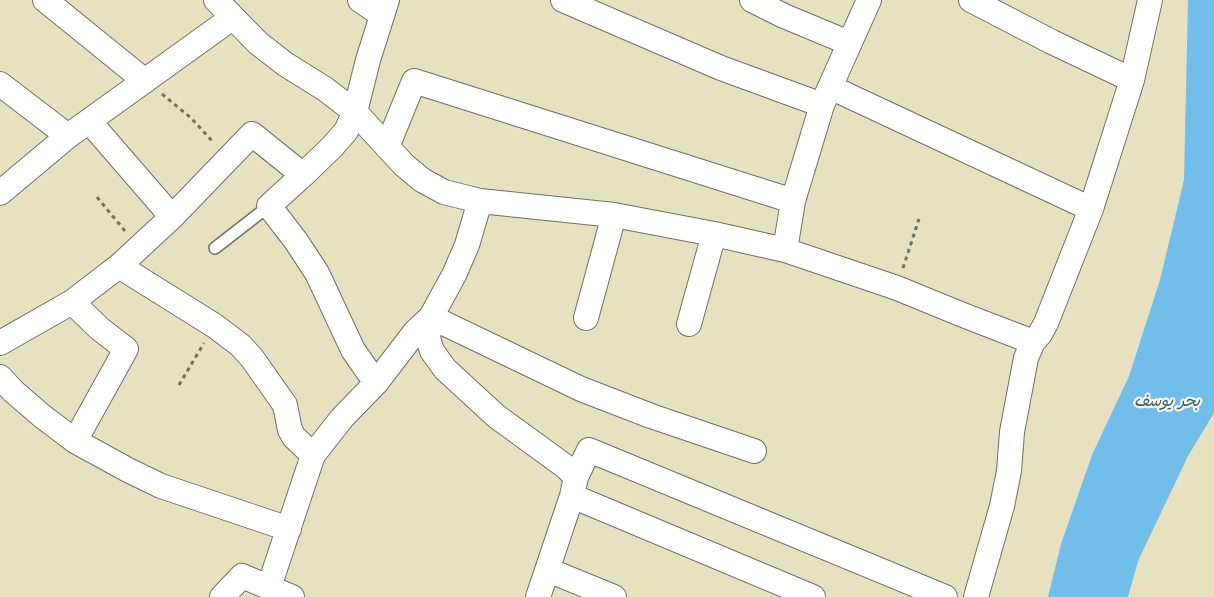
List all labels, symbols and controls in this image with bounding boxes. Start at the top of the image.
water label: بحر يوسف [1134,392,1200,412]

